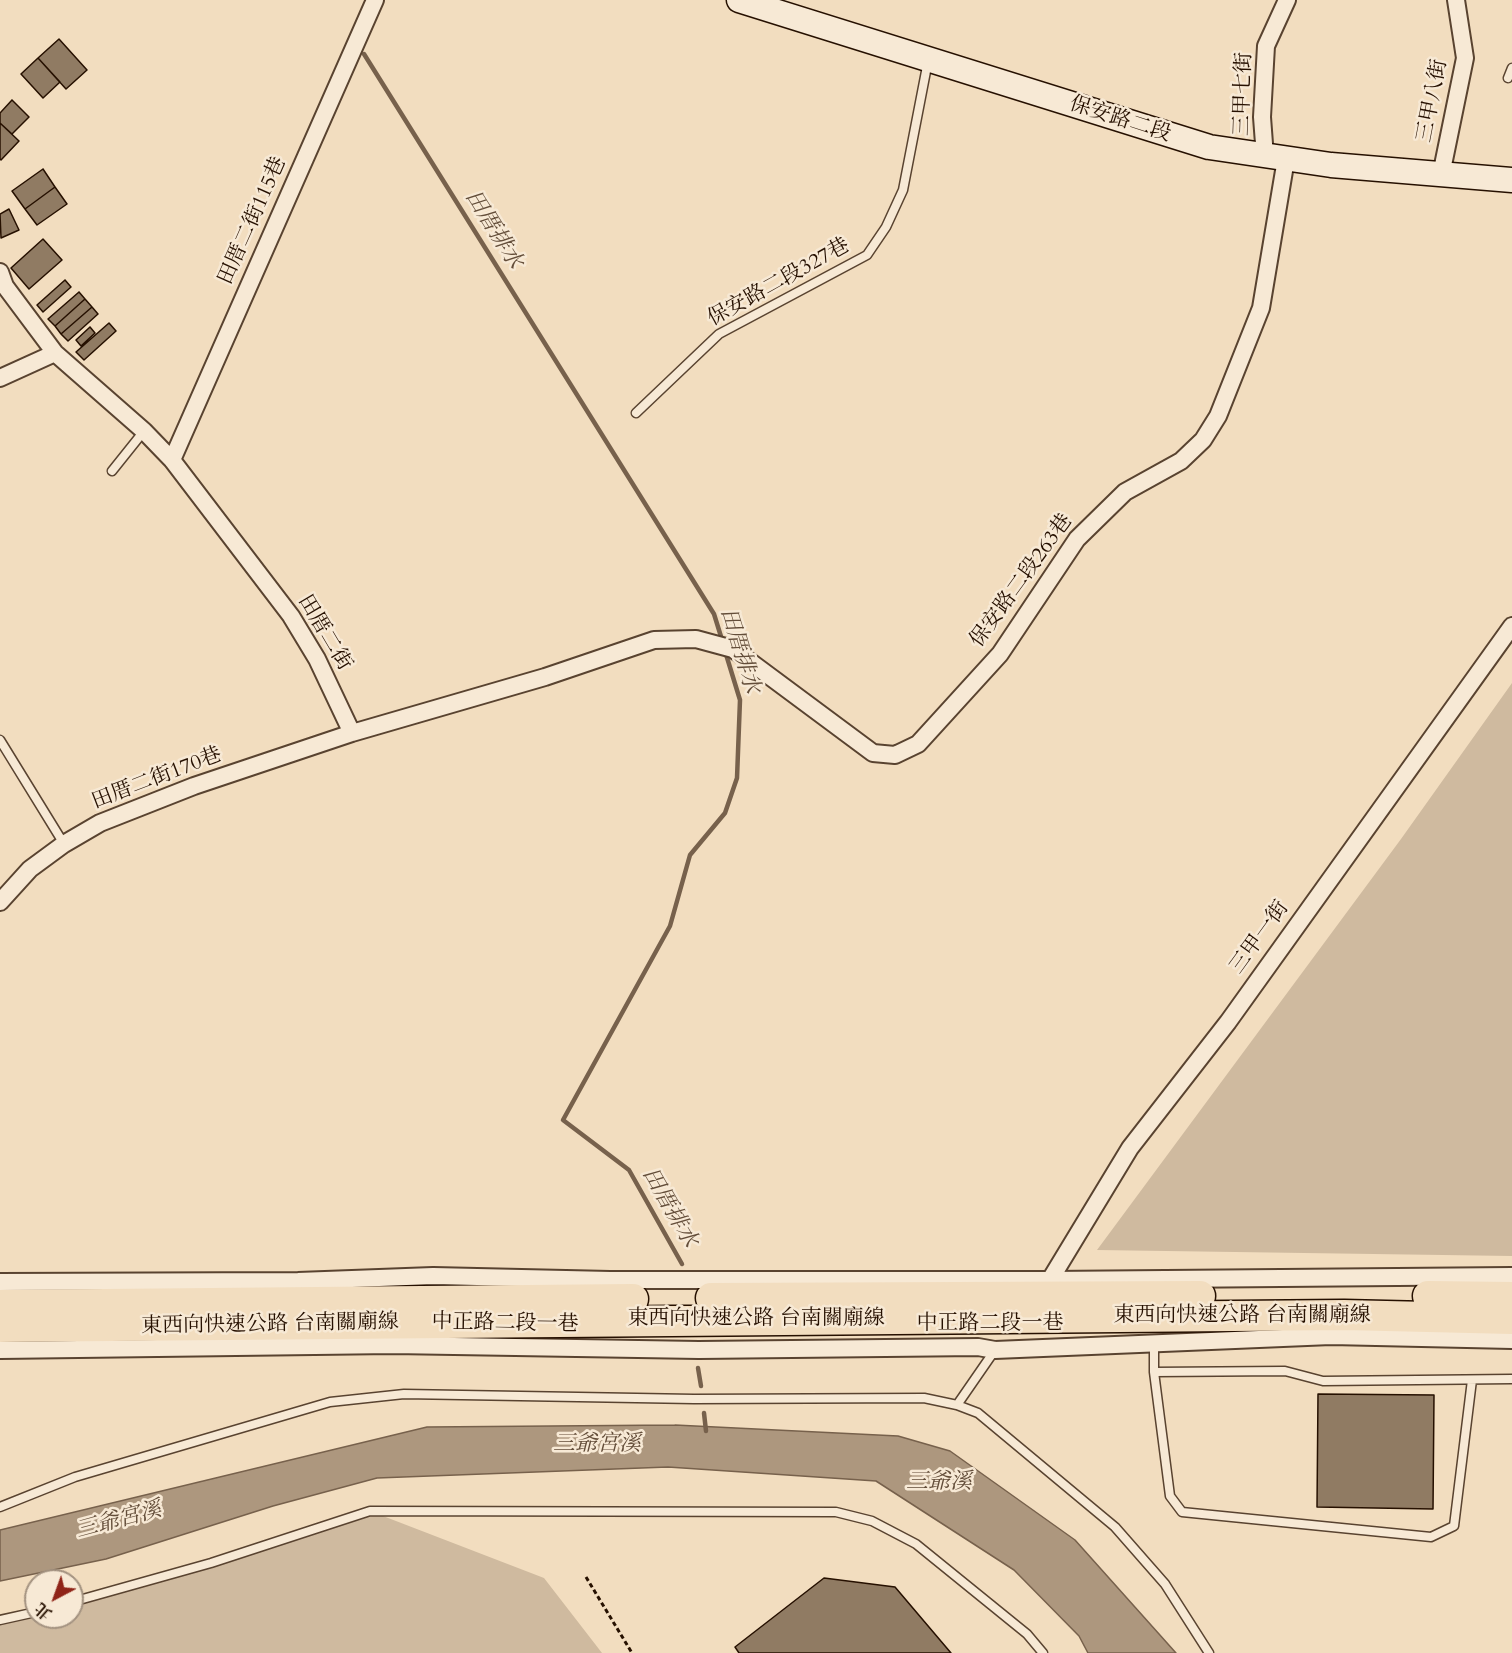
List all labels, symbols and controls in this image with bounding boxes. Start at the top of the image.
street label: 三甲七街 [1230,52,1258,136]
street label: 三甲八街 [1413,57,1453,145]
street label: 保安路二段 [1066,92,1174,148]
street label: 田厝二街115巷 [214,153,292,289]
water label: 田厝排水 [458,186,528,274]
street label: 保安路二段327巷 [704,234,854,332]
street label: 保安路二段263巷 [965,510,1079,652]
street label: 田厝二街 [292,591,356,675]
water label: 田厝排水 [714,605,764,697]
street label: 田厝二街170巷 [88,743,226,815]
street label: 三甲一街 [1225,897,1295,979]
water label: 田厝排水 [636,1163,702,1253]
street label: 東西向快速公路 台南關廟線 [1113,1303,1371,1329]
street label: 東西向快速公路 台南關廟線 [627,1306,885,1332]
street label: 東西向快速公路 台南關廟線 [141,1310,399,1340]
street label: 中正路二段一巷 [431,1310,579,1338]
street label: 中正路二段一巷 [917,1311,1063,1337]
water label: 三爺宮溪 [553,1432,641,1458]
water label: 三爺溪 [906,1470,972,1496]
water label: 三爺宮溪 [73,1497,165,1545]
north arrow [24,1569,84,1629]
text: 北 [30,1598,57,1625]

